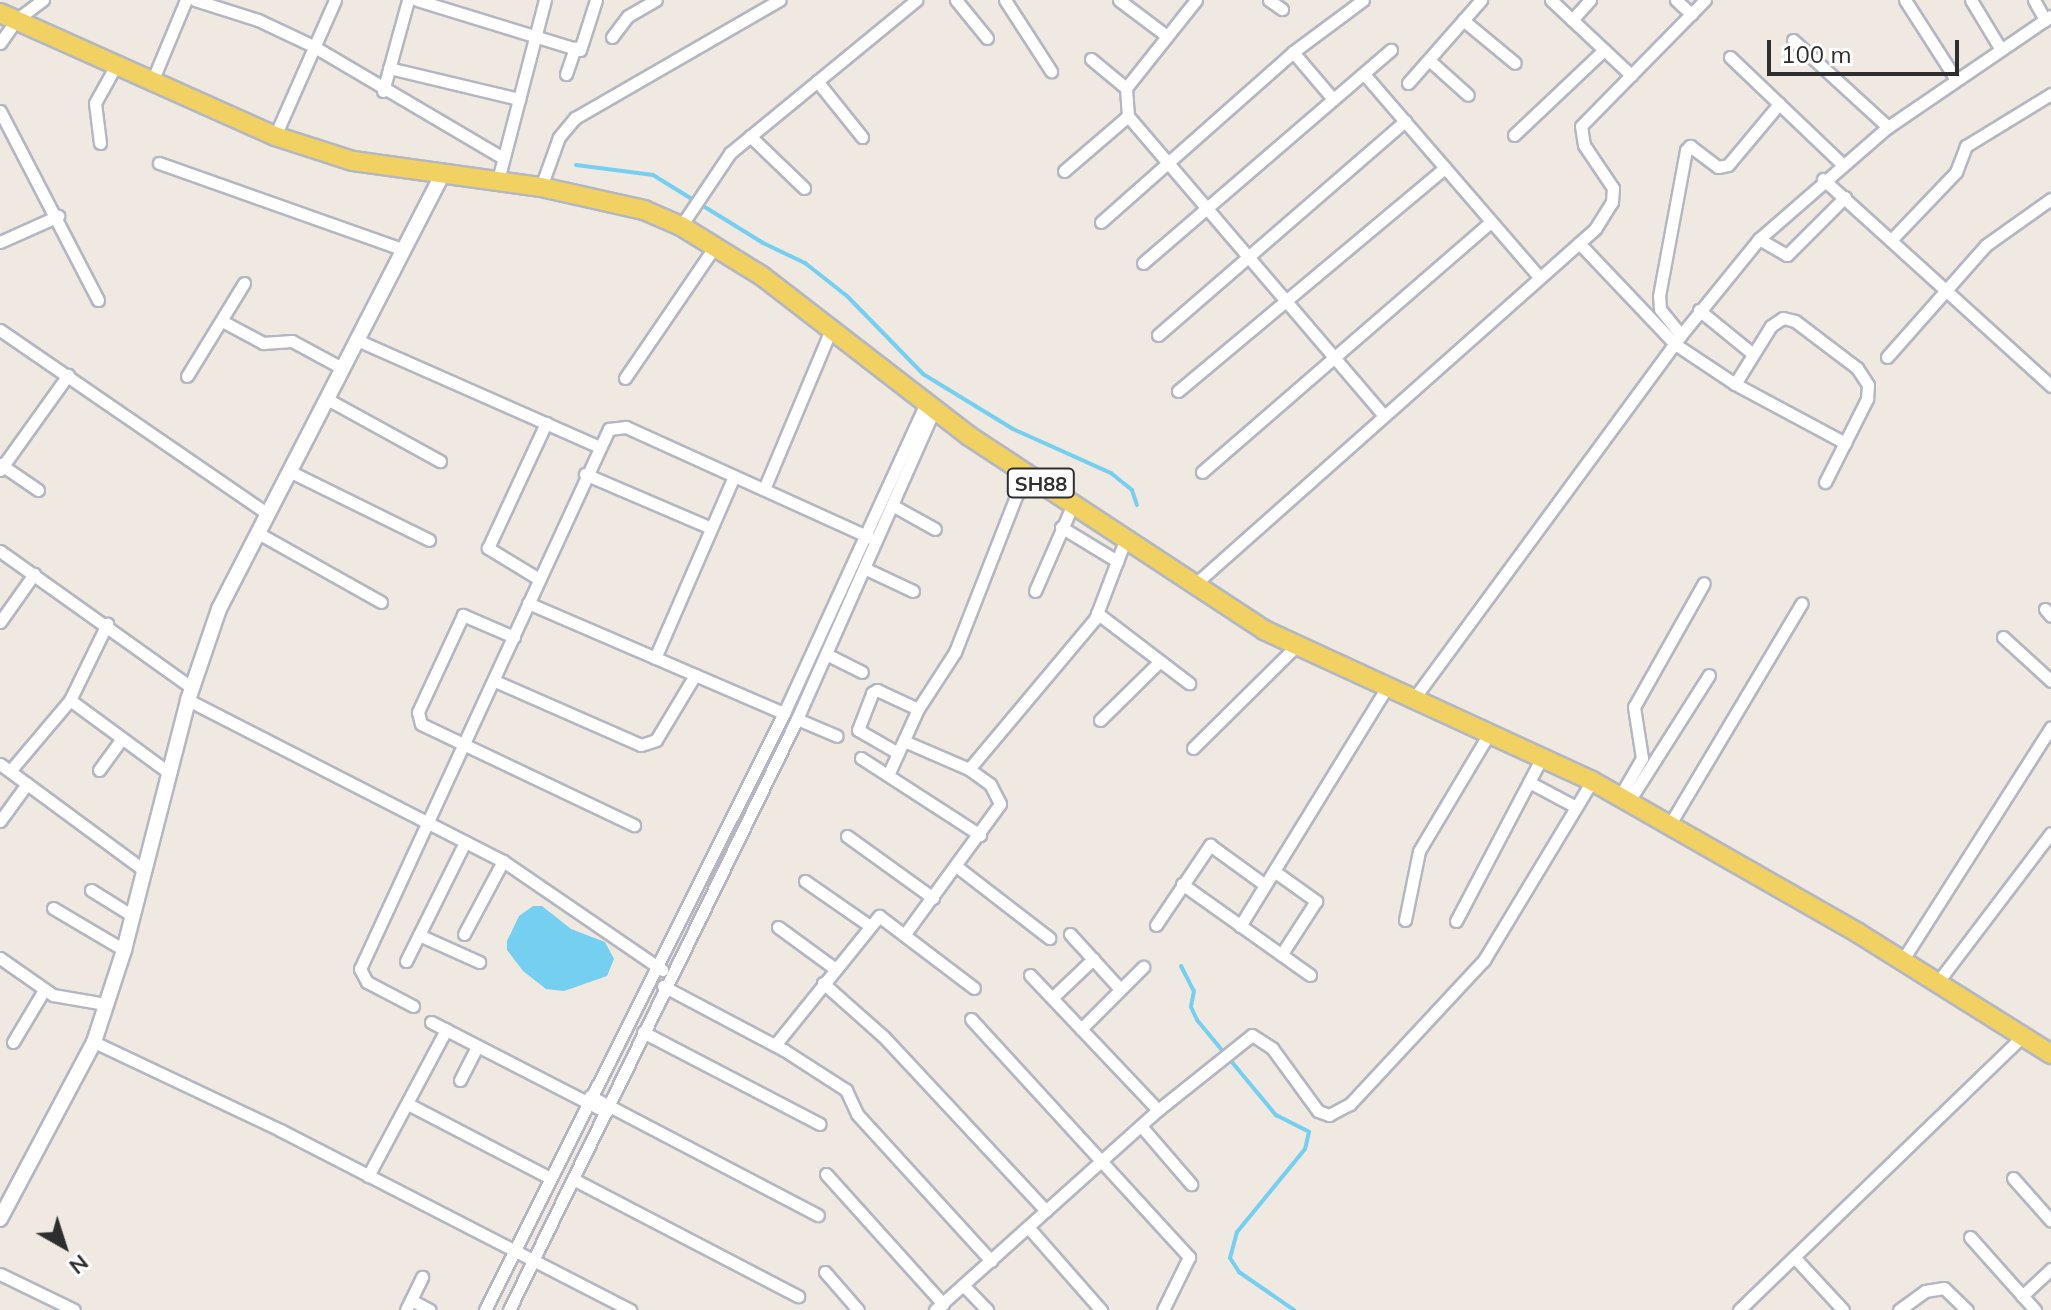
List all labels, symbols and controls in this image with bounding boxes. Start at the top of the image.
scale bar [1771,24,1963,74]
text: 100 m [1781,39,1852,69]
road number: SH88 [1005,467,1077,499]
north arrow [24,1206,104,1286]
text: N [64,1249,94,1281]

